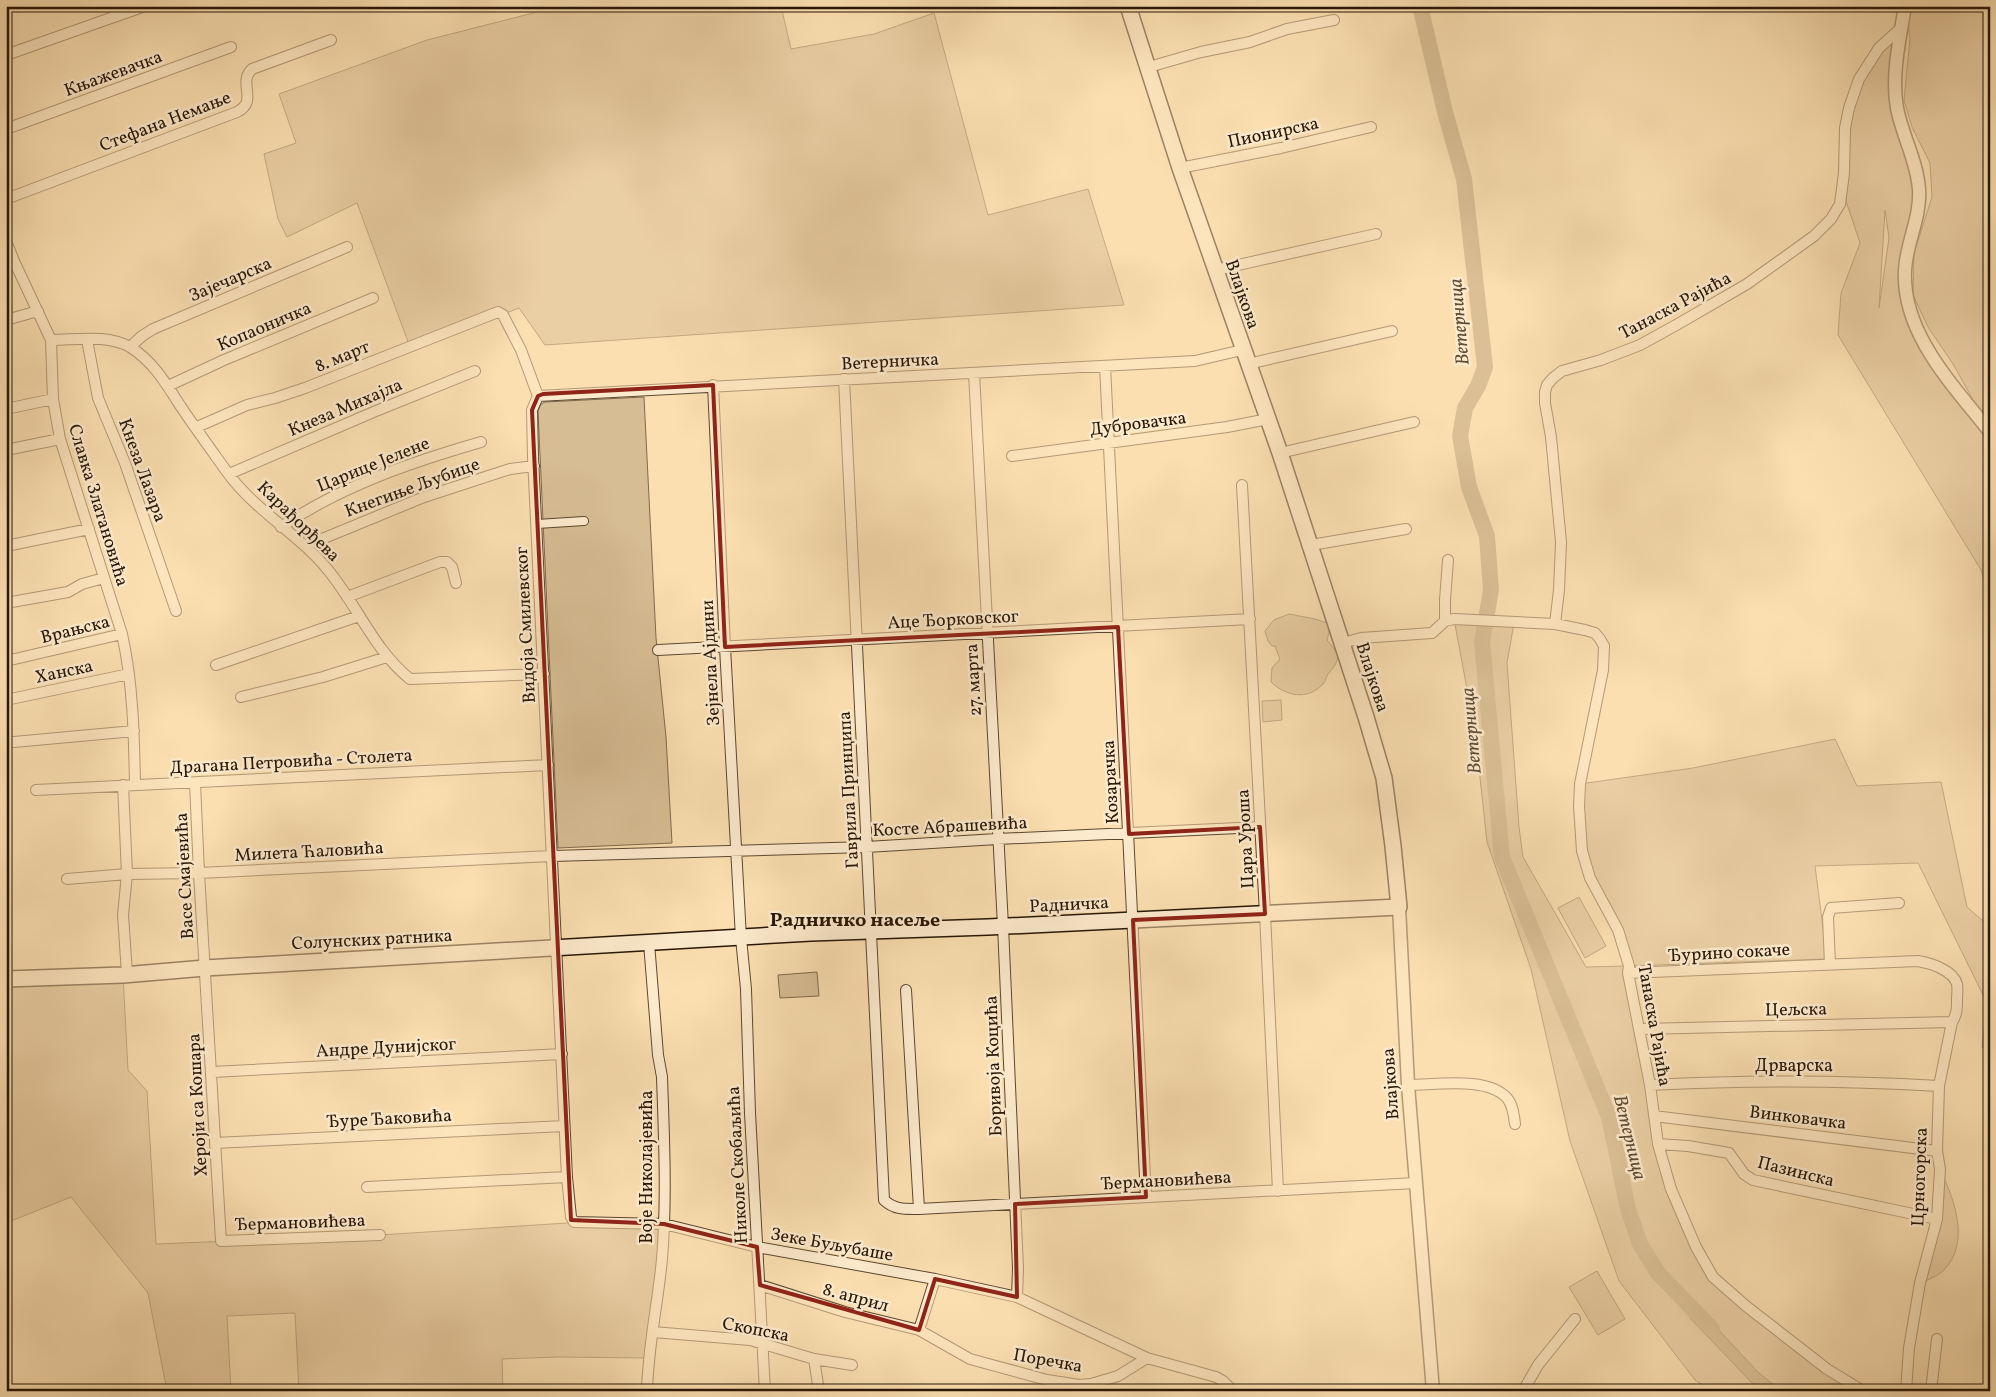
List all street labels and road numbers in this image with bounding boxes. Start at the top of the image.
street label: Књажевачка [61,45,166,104]
street label: Стефана Немање [96,86,235,159]
street label: Пионирска [1225,112,1321,155]
street label: Зајечарска [185,252,276,309]
street label: Влајкова [1218,256,1265,333]
street label: Танаска Рајића [1615,266,1736,346]
street label: Копаоничка [214,296,316,358]
street label: 8. март [311,335,374,380]
street label: Ветерничка [841,347,940,378]
street label: Кнеза Михајла [285,373,407,444]
street label: Дубровачка [1088,406,1188,443]
street label: Кнеза Лазара [111,415,172,526]
street label: Славка Златановића [61,421,134,590]
street label: Царице Јелене [313,431,434,499]
street label: Кнегиње Љубице [341,452,484,524]
street label: Карађорђева [251,476,345,568]
street label: Видоја Смилевског [510,546,543,704]
street label: Зејнела Ајдини [696,599,727,727]
street label: Аце Ђорковског [887,605,1019,636]
street label: Врањска [38,610,113,651]
street label: Влајкова [1349,639,1395,716]
street label: 27. марта [960,643,989,717]
street label: Ханска [33,654,96,691]
street label: Гаврила Принципа [833,710,866,869]
street label: Козарачка [1097,739,1126,825]
street label: Драгана Петровића - Столета [169,744,413,781]
street label: Цара Уроша [1231,788,1262,889]
street label: Косте Абрашевића [872,811,1028,844]
street label: Васе Смајевића [170,812,201,940]
street label: Милета Ћаловића [234,836,384,869]
street label: Радничка [1029,891,1110,920]
street label: Солунских ратника [291,924,453,957]
street label: Ђурино сокаче [1667,938,1791,969]
street label: Танаска Рајића [1630,962,1677,1088]
street label: Боривоја Коцића [980,995,1009,1137]
street label: Цељска [1765,997,1827,1024]
street label: Андре Дунијског [315,1032,457,1065]
street label: Хероји са Кошара [182,1033,215,1177]
street label: Влајкова [1377,1047,1406,1121]
street label: Дрварска [1755,1054,1833,1079]
street label: Николе Скобаљића [722,1085,755,1244]
street label: Воје Николајевића [635,1090,660,1244]
street label: Винковачка [1748,1100,1848,1137]
street label: Ђуре Ђаковића [326,1104,453,1135]
street label: Црногорска [1906,1127,1935,1227]
street label: Пазинска [1754,1151,1837,1194]
street label: Ђермановићева [1100,1166,1232,1197]
street label: Ђермановићева [234,1209,366,1238]
street label: Зеке Буљубаше [768,1222,895,1269]
street label: 8. април [820,1278,892,1319]
street label: Скопска [720,1312,791,1349]
street label: Поречка [1011,1343,1084,1380]

